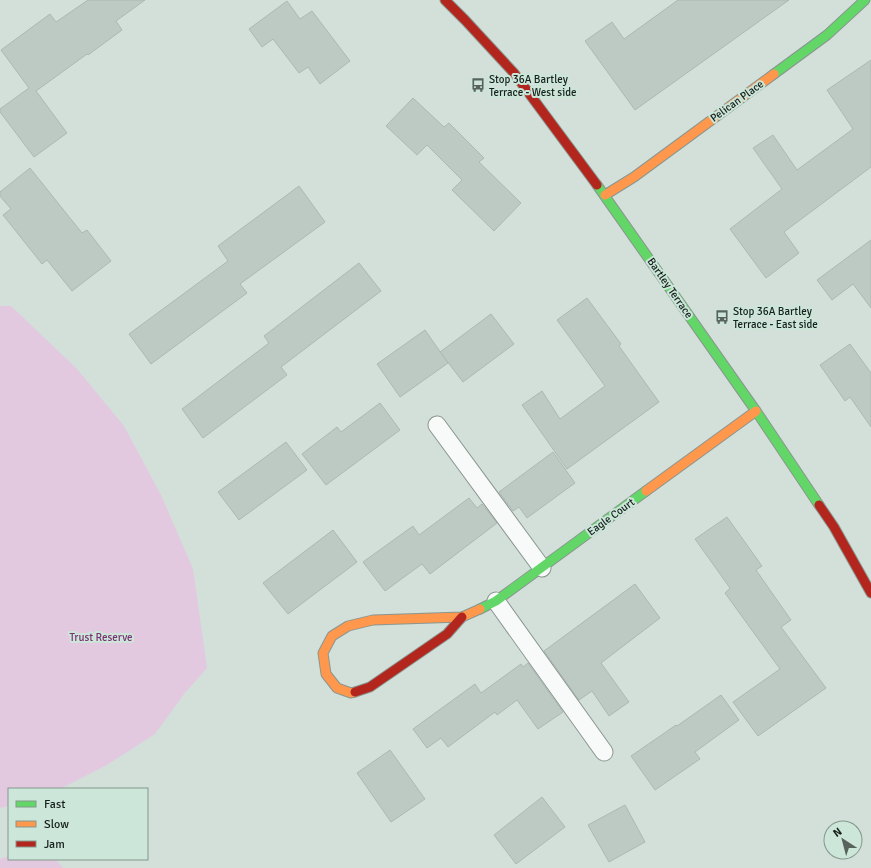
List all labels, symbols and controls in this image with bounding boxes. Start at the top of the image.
place label: Stop 36A Bartley Terrace - West side [489,73,577,99]
bus stop icon: Stop 36A Bartley Terrace - West side [470,77,486,93]
street label: Pelican Place [708,77,766,125]
street label: Bartley Terrace [644,255,696,321]
place label: Stop 36A Bartley Terrace - East side [733,305,818,331]
bus stop icon: Stop 36A Bartley Terrace - East side [714,309,730,325]
street label: Eagle Court [585,496,637,538]
park label: Trust Reserve [69,631,133,644]
legend [8,788,148,860]
text: Fast [44,797,65,812]
text: Slow [44,817,69,832]
north arrow [823,820,863,860]
text: N [830,825,844,840]
text: Jam [44,837,65,852]

